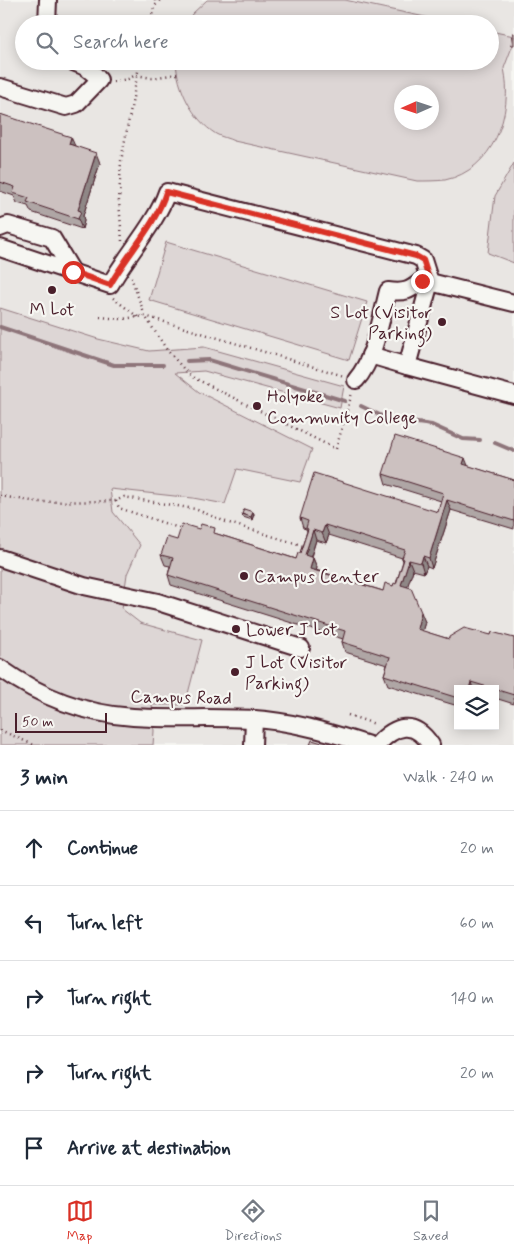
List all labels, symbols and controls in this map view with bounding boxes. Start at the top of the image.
search box [15,15,499,70]
icon: search [33,29,61,57]
text: Search here [73,30,169,55]
north arrow [394,85,439,130]
route start [62,261,85,284]
route end [411,270,434,293]
marker: M Lot [46,284,58,296]
place label: M Lot [30,298,74,322]
place label: S Lot (Visitor Parking) [330,301,433,348]
marker: S Lot (Visitor Parking) [436,316,448,328]
place label: Holyoke Community College [267,385,417,430]
marker: Holyoke Community College [251,400,263,412]
place label: Campus Center [254,565,379,589]
marker: Campus Center [238,570,250,582]
place label: Lower J Lot [246,618,338,642]
marker: Lower J Lot [230,623,242,635]
place label: J Lot (Visitor Parking) [245,651,348,698]
marker: J Lot (Visitor Parking) [229,666,241,678]
street label: Campus Road [130,685,232,711]
map controls [454,685,499,730]
button: layers [454,685,499,730]
scale bar [15,710,108,733]
text: 50 m [22,713,53,731]
text: 3 min [20,764,68,792]
text: Walk · 240 m [403,767,494,788]
icon: ahead [20,834,48,862]
text: Continue [67,836,138,861]
text: 20 m [460,838,494,859]
icon: left [20,909,48,937]
text: Turn left [67,911,143,936]
text: 60 m [460,913,494,934]
icon: right [20,984,48,1012]
text: Turn right [67,986,151,1011]
text: 140 m [450,988,494,1009]
icon: right [20,1059,48,1087]
text: Turn right [67,1061,151,1086]
text: 20 m [460,1063,494,1084]
icon: arrive [20,1134,48,1162]
text: Arrive at destination [67,1136,231,1161]
tab: Map [66,1197,94,1245]
tab: Directions [225,1197,282,1245]
tab: Saved [413,1197,448,1245]

